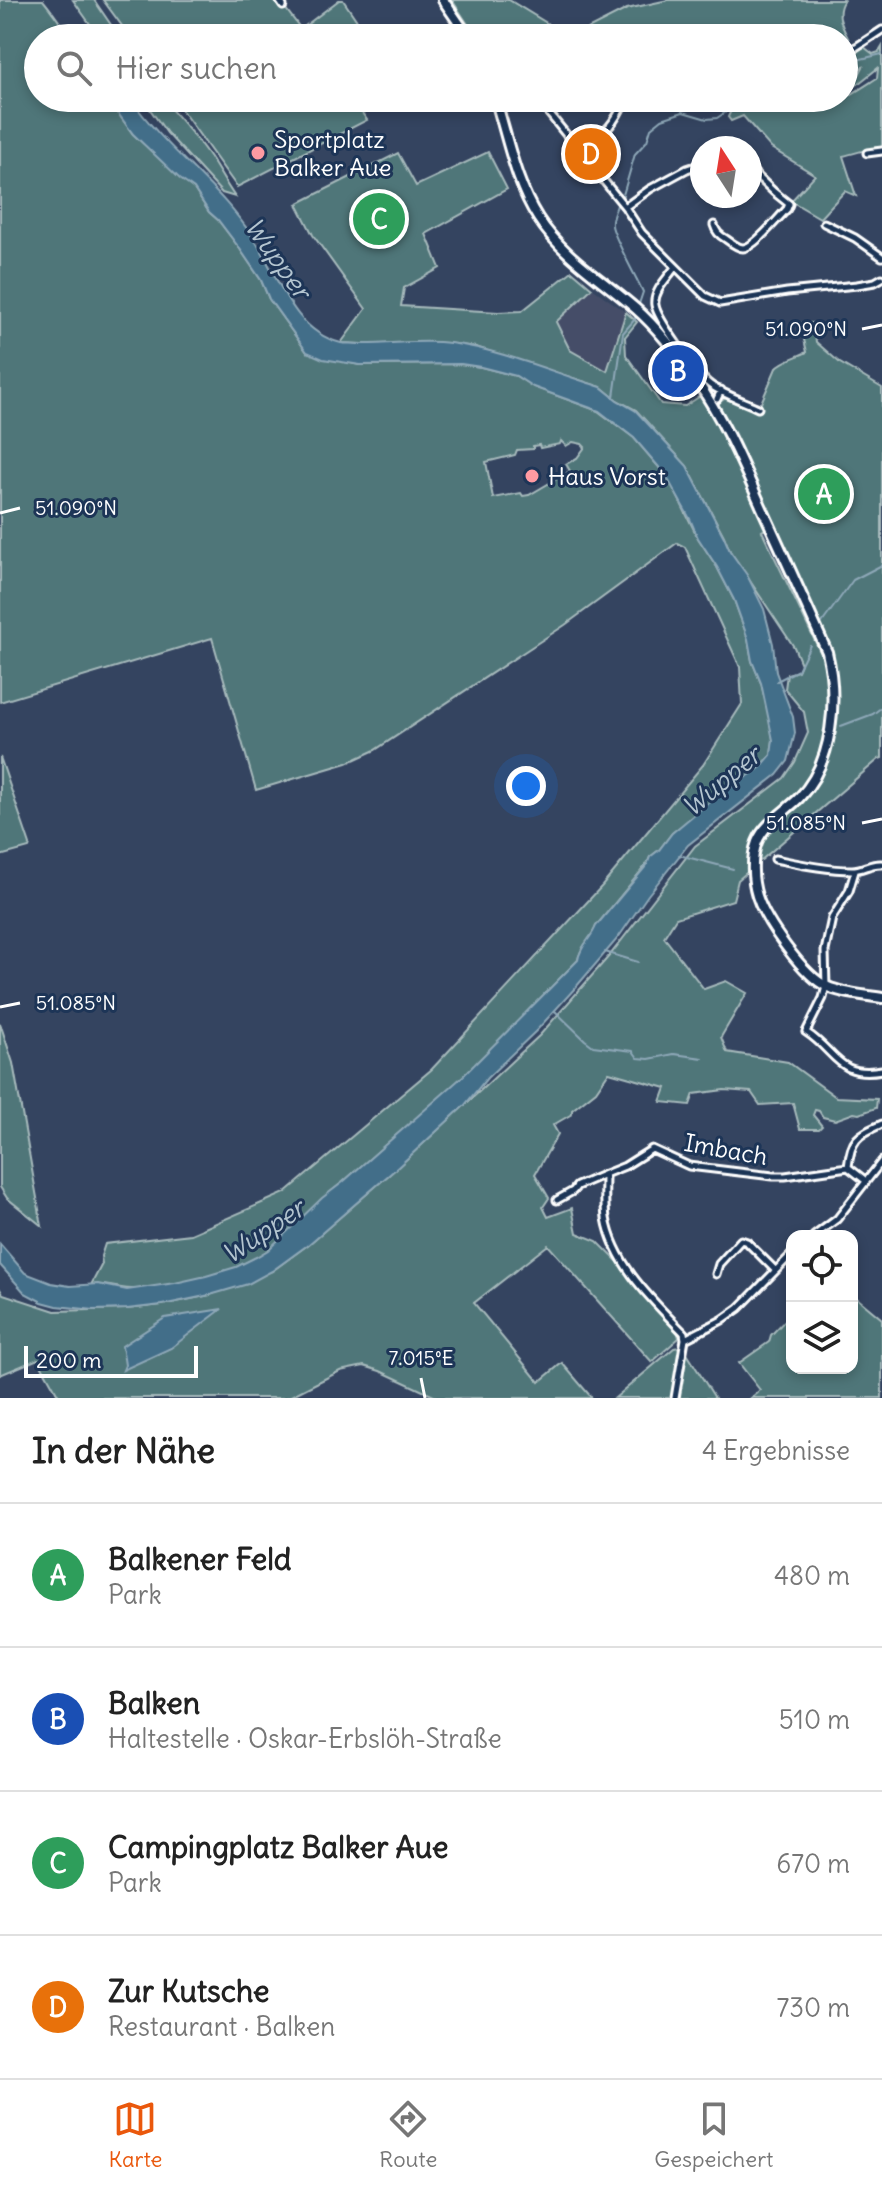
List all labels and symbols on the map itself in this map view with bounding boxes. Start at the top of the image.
place label: Sportplatz Balker Aue [274,124,392,182]
pin: D [565,124,617,184]
north arrow [690,136,762,208]
marker: Sportplatz Balker Aue [249,144,267,162]
pin: C [353,189,405,249]
water label: Wupper [237,211,321,308]
text: 51.090°N [765,316,847,341]
pin: B [652,341,704,401]
place label: Haus Vorst [548,461,666,491]
pin: A [798,464,850,524]
marker: Haus Vorst [523,467,541,485]
text: 51.090°N [35,495,117,520]
water label: Wupper [675,736,770,823]
your location [506,766,546,806]
text: 51.085°N [766,810,846,835]
text: 51.085°N [36,990,116,1015]
street label: Imbach [682,1127,770,1171]
water label: Wupper [215,1190,313,1271]
scale bar [24,1342,198,1378]
text: 7.015°E [389,1345,453,1370]

